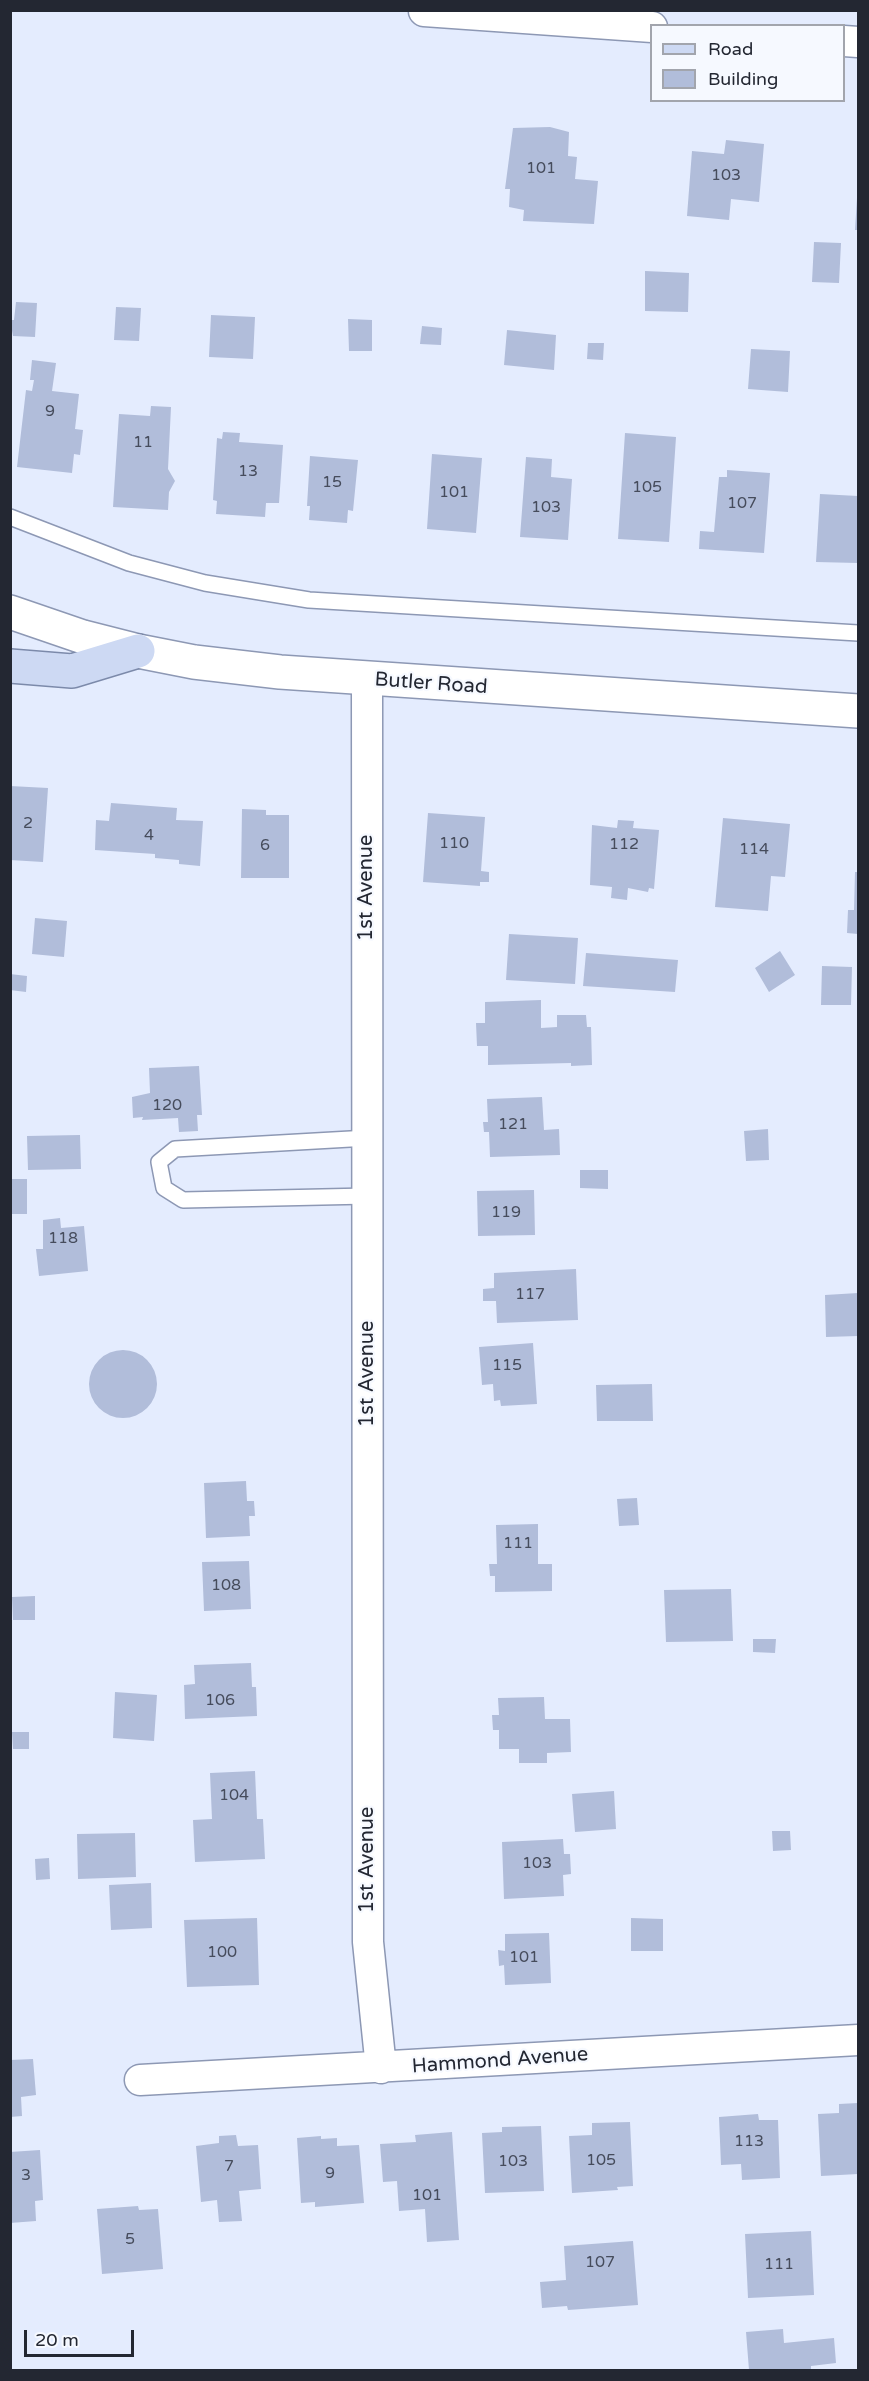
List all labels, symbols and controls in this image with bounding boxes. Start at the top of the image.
legend [650,24,845,102]
text: Road [708,38,753,60]
text: Building [708,68,778,90]
house number: 101 [526,159,556,179]
house number: 103 [711,166,741,186]
house number: 9 [45,402,55,422]
house number: 11 [133,433,153,453]
house number: 13 [238,462,258,482]
house number: 15 [322,473,342,493]
house number: 105 [632,478,662,498]
house number: 101 [439,483,469,503]
house number: 107 [727,494,757,514]
house number: 103 [531,498,561,518]
street label: Butler Road [374,668,488,700]
house number: 2 [23,814,33,834]
house number: 4 [144,826,154,846]
house number: 110 [439,834,469,854]
street label: 1st Avenue [355,835,379,941]
house number: 112 [609,835,639,855]
house number: 6 [260,836,270,856]
house number: 114 [739,840,769,860]
house number: 120 [152,1096,182,1116]
house number: 121 [498,1115,528,1135]
house number: 119 [491,1203,521,1223]
house number: 118 [48,1229,78,1249]
house number: 117 [515,1285,545,1305]
street label: 1st Avenue [356,1321,380,1427]
house number: 115 [492,1356,522,1376]
house number: 111 [503,1534,533,1554]
house number: 108 [211,1576,241,1596]
house number: 106 [205,1691,235,1711]
house number: 104 [219,1786,249,1806]
street label: 1st Avenue [356,1807,380,1913]
house number: 103 [522,1854,552,1874]
house number: 100 [207,1943,237,1963]
house number: 101 [509,1948,539,1968]
street label: Hammond Avenue [411,2043,589,2079]
house number: 113 [734,2132,764,2152]
house number: 105 [586,2151,616,2171]
house number: 103 [498,2152,528,2172]
house number: 7 [224,2157,234,2177]
house number: 9 [325,2164,335,2184]
house number: 3 [21,2166,31,2186]
house number: 101 [412,2186,442,2206]
house number: 5 [125,2230,135,2250]
house number: 107 [585,2253,615,2273]
house number: 111 [764,2255,794,2275]
scale bar [27,2318,136,2356]
text: 20 m [35,2329,79,2351]

